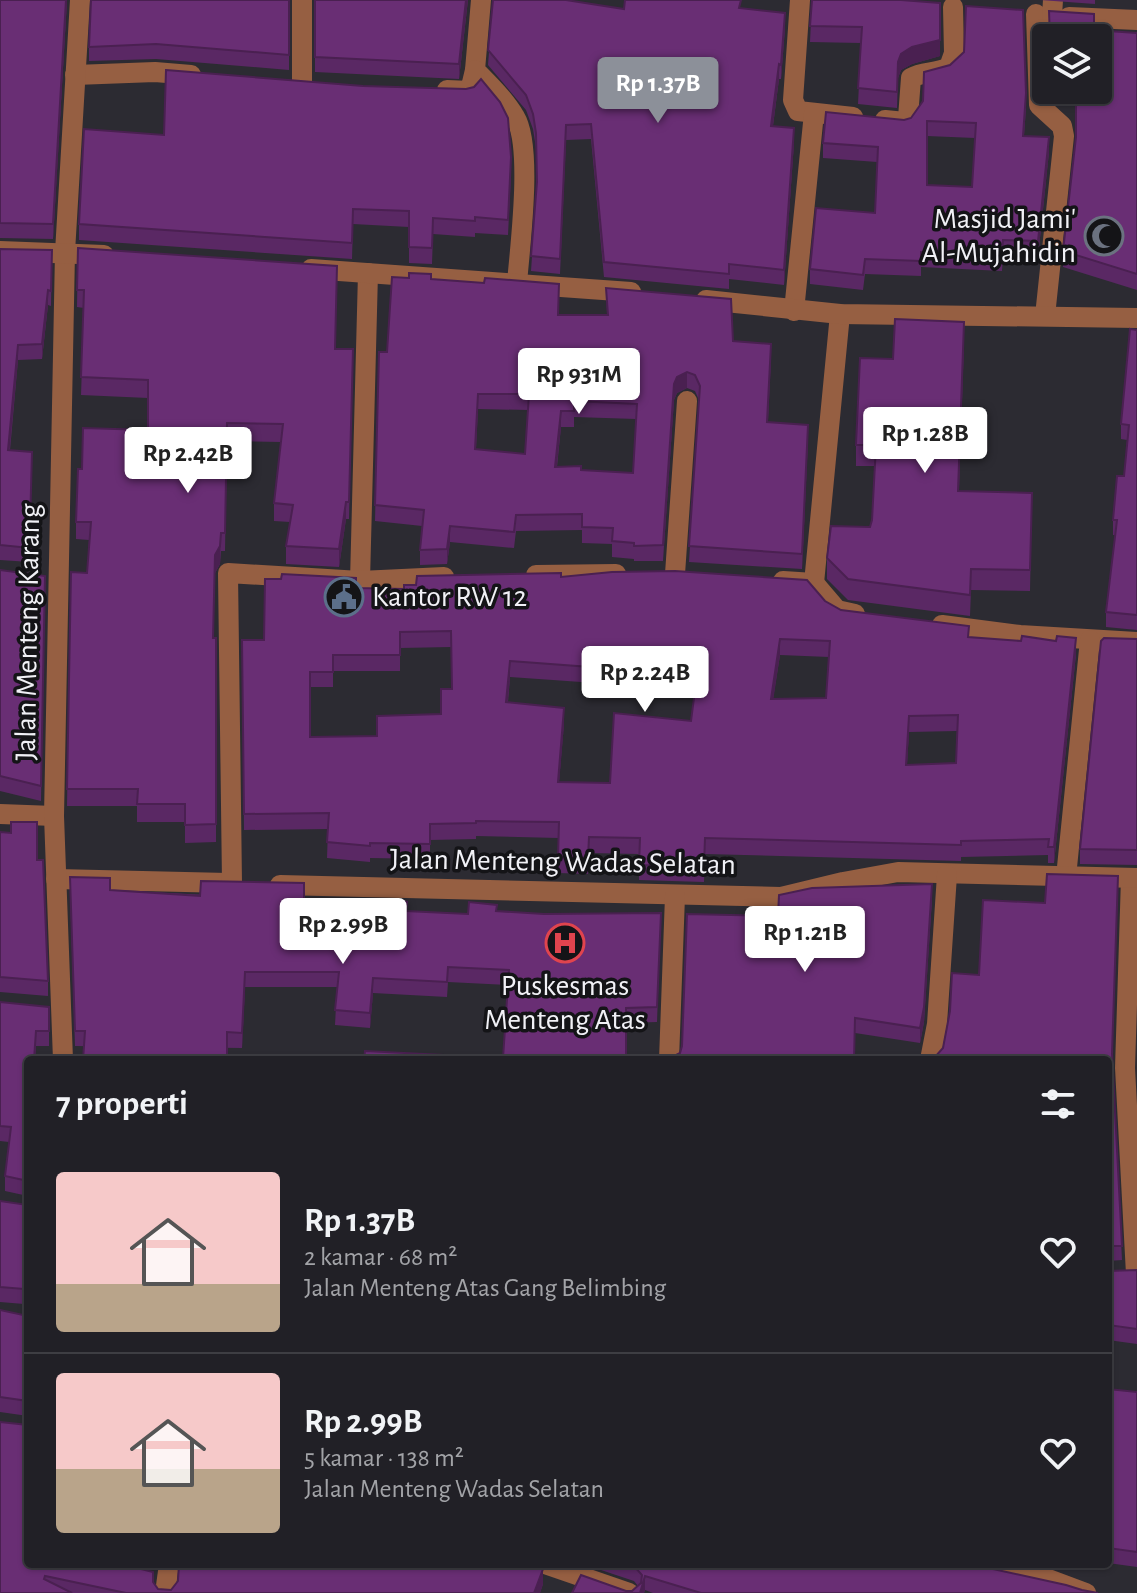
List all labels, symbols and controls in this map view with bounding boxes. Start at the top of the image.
map controls [1032,24,1112,104]
button: layers [1032,24,1112,104]
pin: Rp 1.37B [575,57,741,125]
text: Rp 1.37B [615,70,701,96]
place label: Masjid Jami' Al-Mujahidin [922,204,1076,268]
mosque icon: Masjid Jami' Al-Mujahidin [1083,215,1125,257]
pin: Rp 931M [505,348,653,416]
text: Rp 931M [536,361,622,387]
pin: Rp 1.28B [842,407,1008,475]
text: Rp 1.28B [881,420,969,446]
pin: Rp 2.42B [105,427,271,495]
text: Rp 2.42B [143,440,233,466]
street label: Jalan Menteng Karang [11,503,45,761]
public building icon: Kantor RW 12 [323,576,365,618]
place label: Kantor RW 12 [372,582,527,612]
pin: Rp 2.24B [562,646,728,714]
text: Rp 2.24B [600,659,690,685]
street label: Jalan Menteng Wadas Selatan [390,844,736,880]
pin: Rp 2.99B [260,898,426,966]
pin: Rp 1.21B [722,906,888,974]
text: Rp 2.99B [298,911,388,937]
text: Rp 1.21B [763,919,847,945]
hospital icon: Puskesmas Menteng Atas [544,922,586,964]
place label: Puskesmas Menteng Atas [484,971,646,1035]
icon: filters [1036,1082,1080,1126]
text: 7 properti [56,1087,188,1121]
icon: home [120,1204,216,1300]
text: Rp 1.37B [304,1204,415,1238]
icon: heart [1036,1230,1080,1274]
text: 2 kamar · 68 m² [304,1244,457,1270]
text: Jalan Menteng Atas Gang Belimbing [304,1275,666,1301]
icon: home [120,1405,216,1501]
text: Rp 2.99B [304,1405,422,1439]
icon: heart [1036,1431,1080,1475]
text: 5 kamar · 138 m² [304,1445,464,1471]
text: Jalan Menteng Wadas Selatan [304,1476,604,1502]

